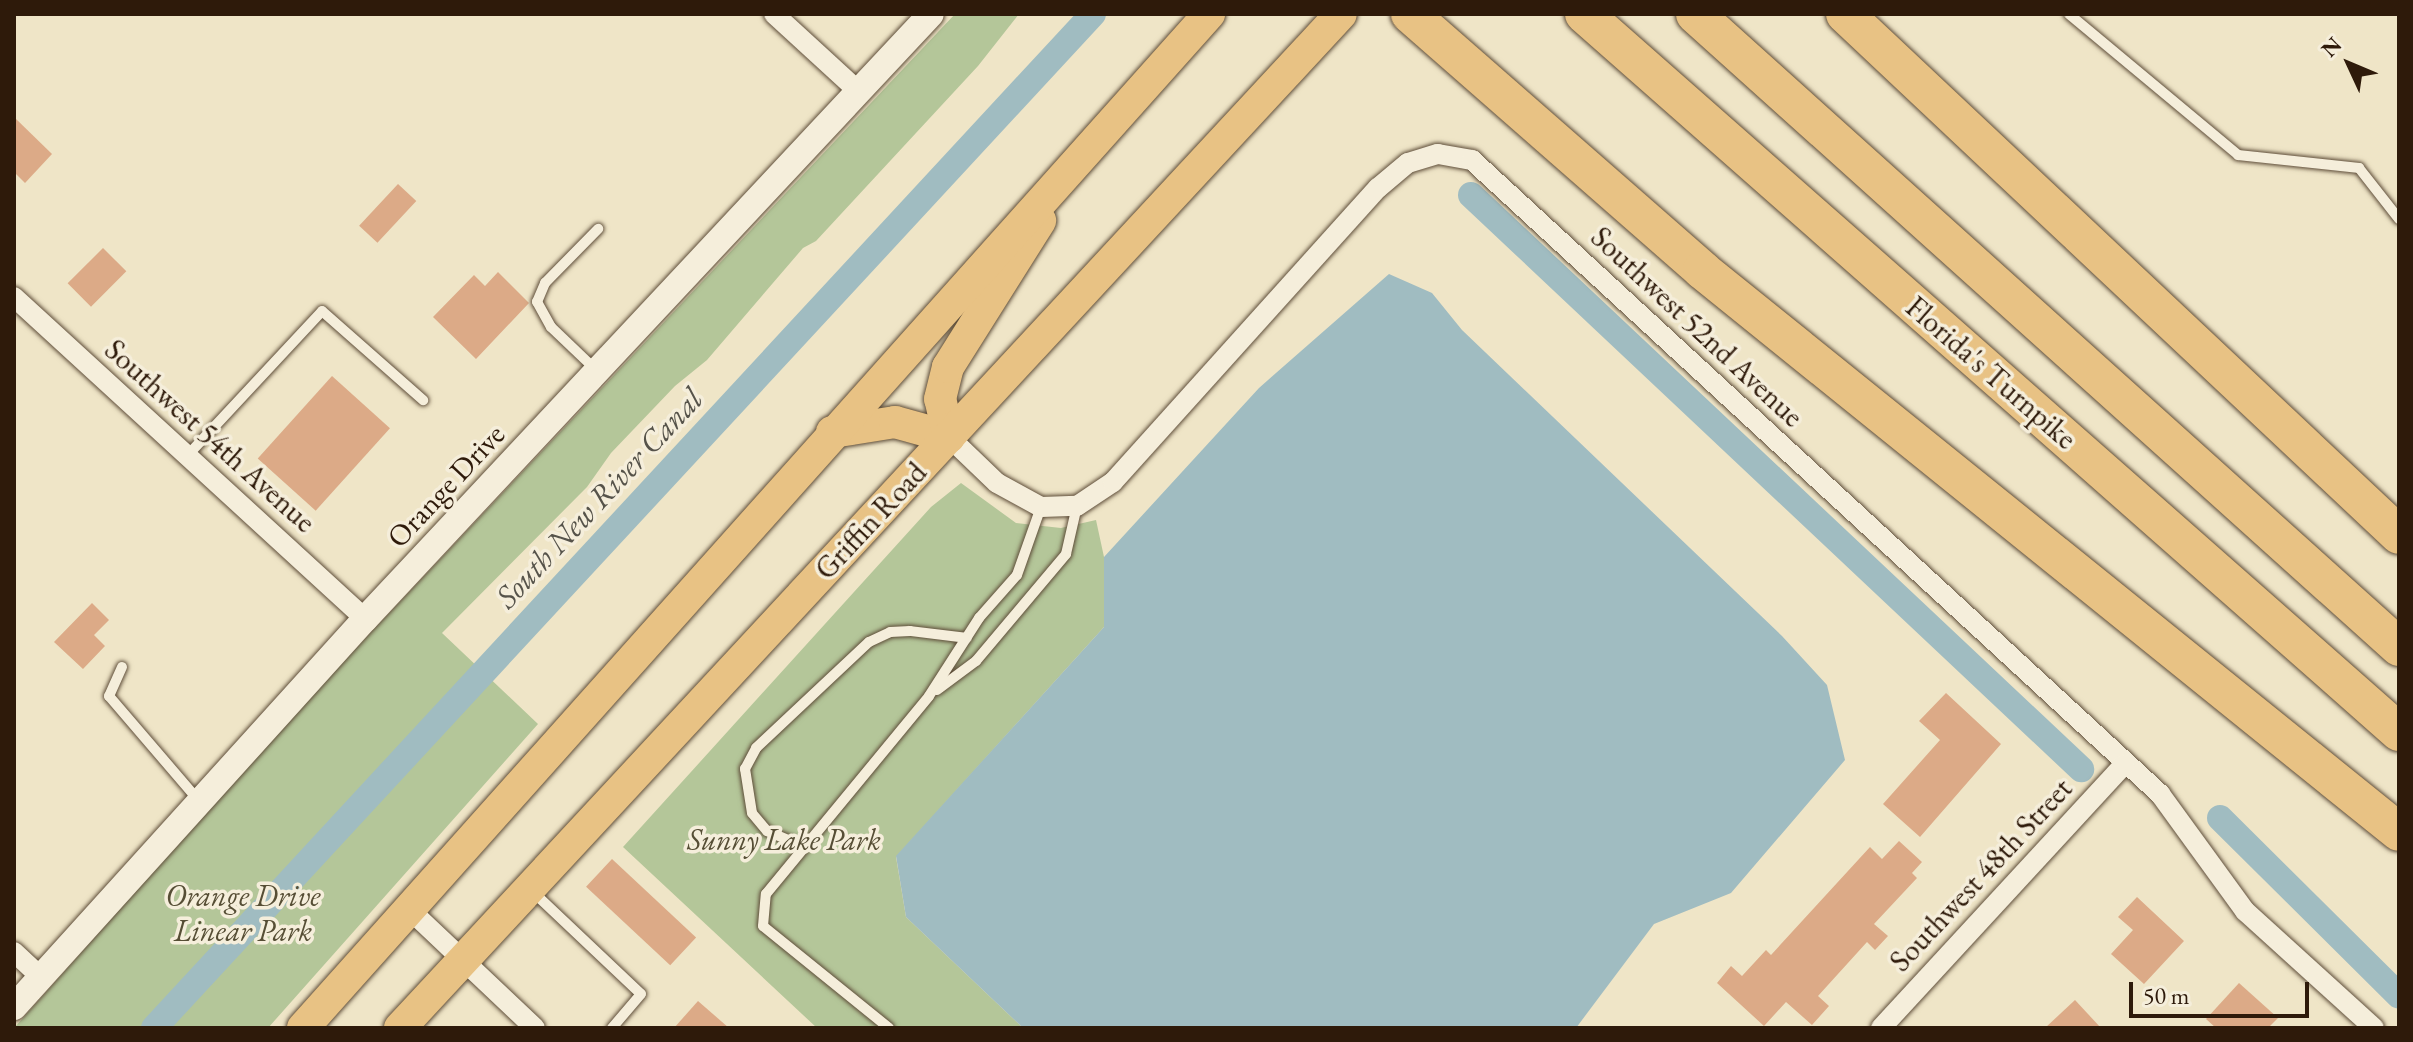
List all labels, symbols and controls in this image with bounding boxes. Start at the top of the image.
north arrow [2309,24,2389,104]
text: N [2315,31,2348,63]
street label: Southwest 52nd Avenue [1583,219,1811,435]
street label: Florida's Turnpike [1898,289,2084,457]
street label: Southwest 54th Avenue [97,332,323,540]
water label: South New River Canal [487,380,711,616]
street label: Orange Drive [380,417,512,555]
street label: Griffin Road [808,455,934,587]
street label: Southwest 48th Street [1882,771,2080,979]
park label: Sunny Lake Park [687,822,881,858]
park label: Orange Drive Linear Park [166,878,320,948]
scale bar [2133,966,2313,1016]
text: 50 m [2143,980,2190,1011]

